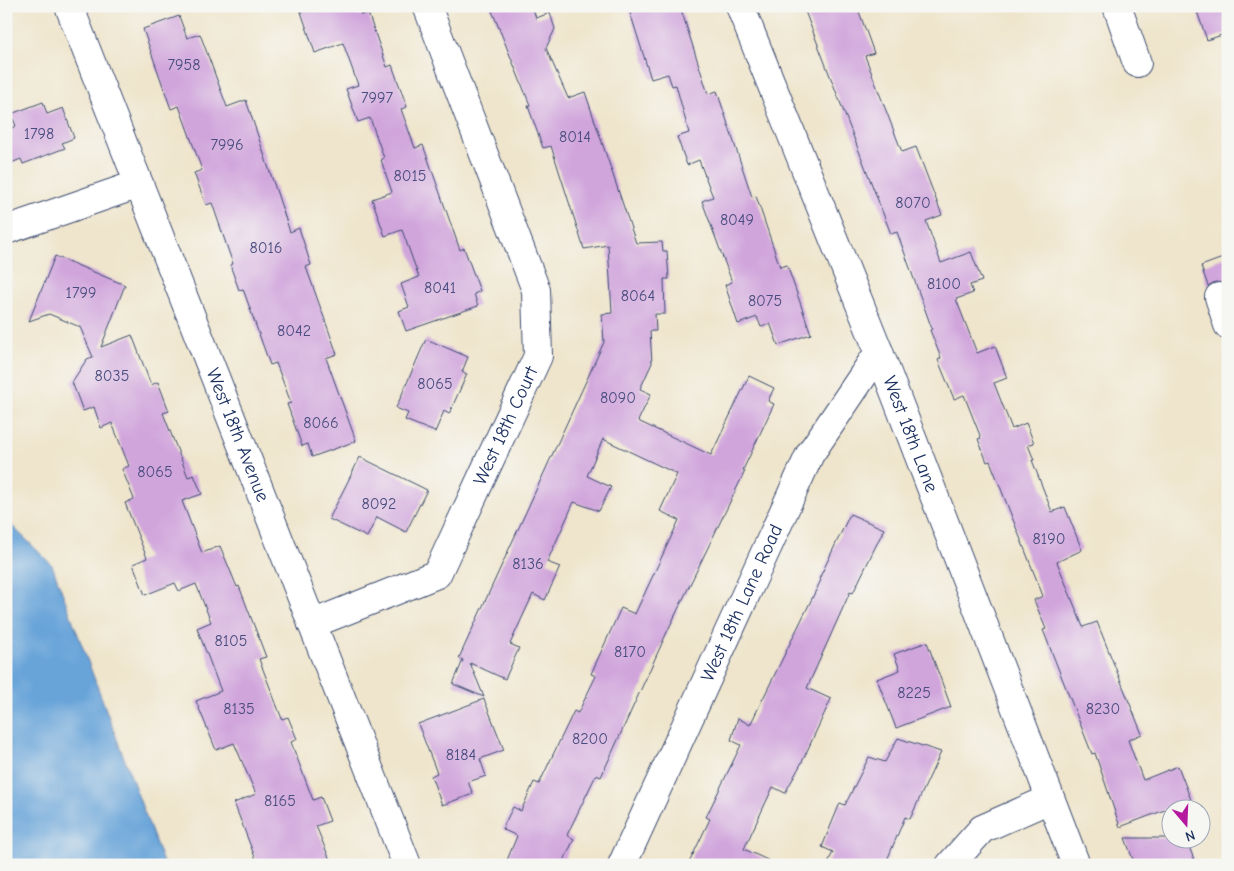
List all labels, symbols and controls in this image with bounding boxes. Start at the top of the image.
house number: 7958 [168,56,200,74]
house number: 7997 [361,89,393,107]
house number: 1798 [24,125,54,143]
house number: 8014 [559,128,591,146]
house number: 7996 [210,136,244,154]
house number: 8015 [394,167,427,185]
house number: 8070 [895,194,931,212]
house number: 8049 [720,211,754,229]
house number: 8016 [250,239,283,257]
house number: 8100 [927,275,961,293]
house number: 8041 [424,279,456,297]
house number: 1799 [66,284,96,302]
house number: 8064 [621,287,655,305]
house number: 8075 [748,292,782,310]
house number: 8042 [277,322,311,340]
street label: West 18th Court [469,362,543,489]
street label: West 18th Avenue [202,365,274,505]
house number: 8035 [95,367,129,385]
street label: West 18th Lane [878,373,943,496]
house number: 8065 [417,375,453,393]
house number: 8090 [600,389,636,407]
house number: 8066 [303,414,339,432]
house number: 8065 [137,463,173,481]
house number: 8092 [362,495,396,513]
street label: West 18th Lane Road [696,521,787,685]
house number: 8190 [1033,530,1065,548]
house number: 8136 [512,555,544,573]
house number: 8105 [215,632,248,650]
house number: 8170 [614,643,646,661]
house number: 8225 [897,684,931,702]
house number: 8135 [223,700,255,718]
house number: 8230 [1086,700,1120,718]
house number: 8200 [572,730,608,748]
house number: 8184 [446,746,476,764]
house number: 8165 [264,792,296,810]
north arrow [1162,798,1212,848]
text: N [1183,826,1197,845]

